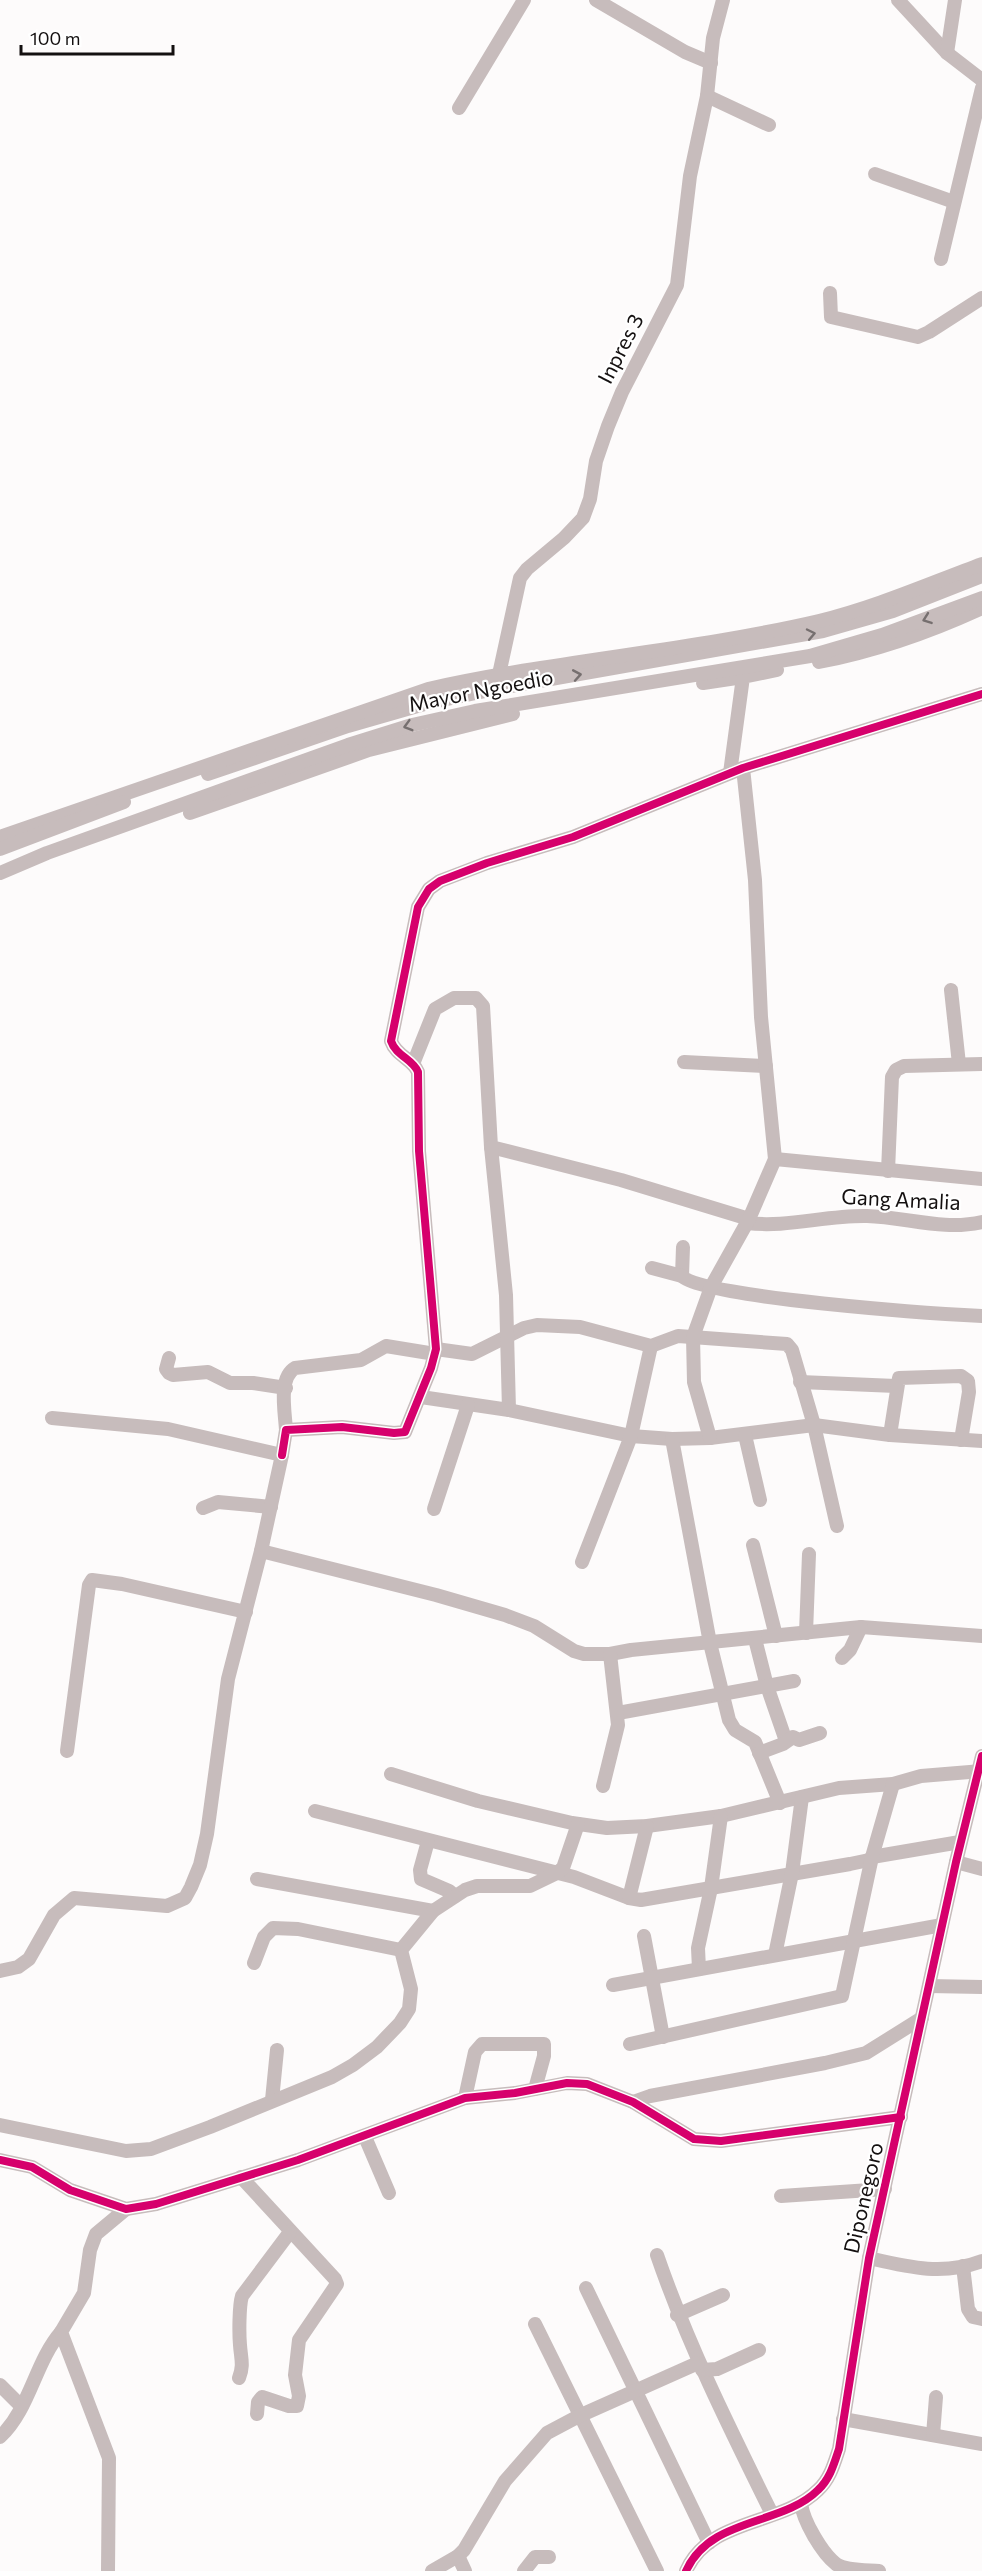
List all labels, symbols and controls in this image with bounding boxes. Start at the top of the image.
scale bar [21,18,172,56]
text: 100 m [30,27,80,49]
street label: Inpres 3 [592,309,648,387]
one-way arrow [923,612,933,625]
one-way arrow [805,628,815,641]
street label: Mayor Ngoedio [406,663,555,716]
one-way arrow [572,669,582,682]
one-way arrow [403,719,414,731]
street label: Gang Amalia [841,1183,961,1214]
street label: Diponegoro [838,2140,887,2256]

